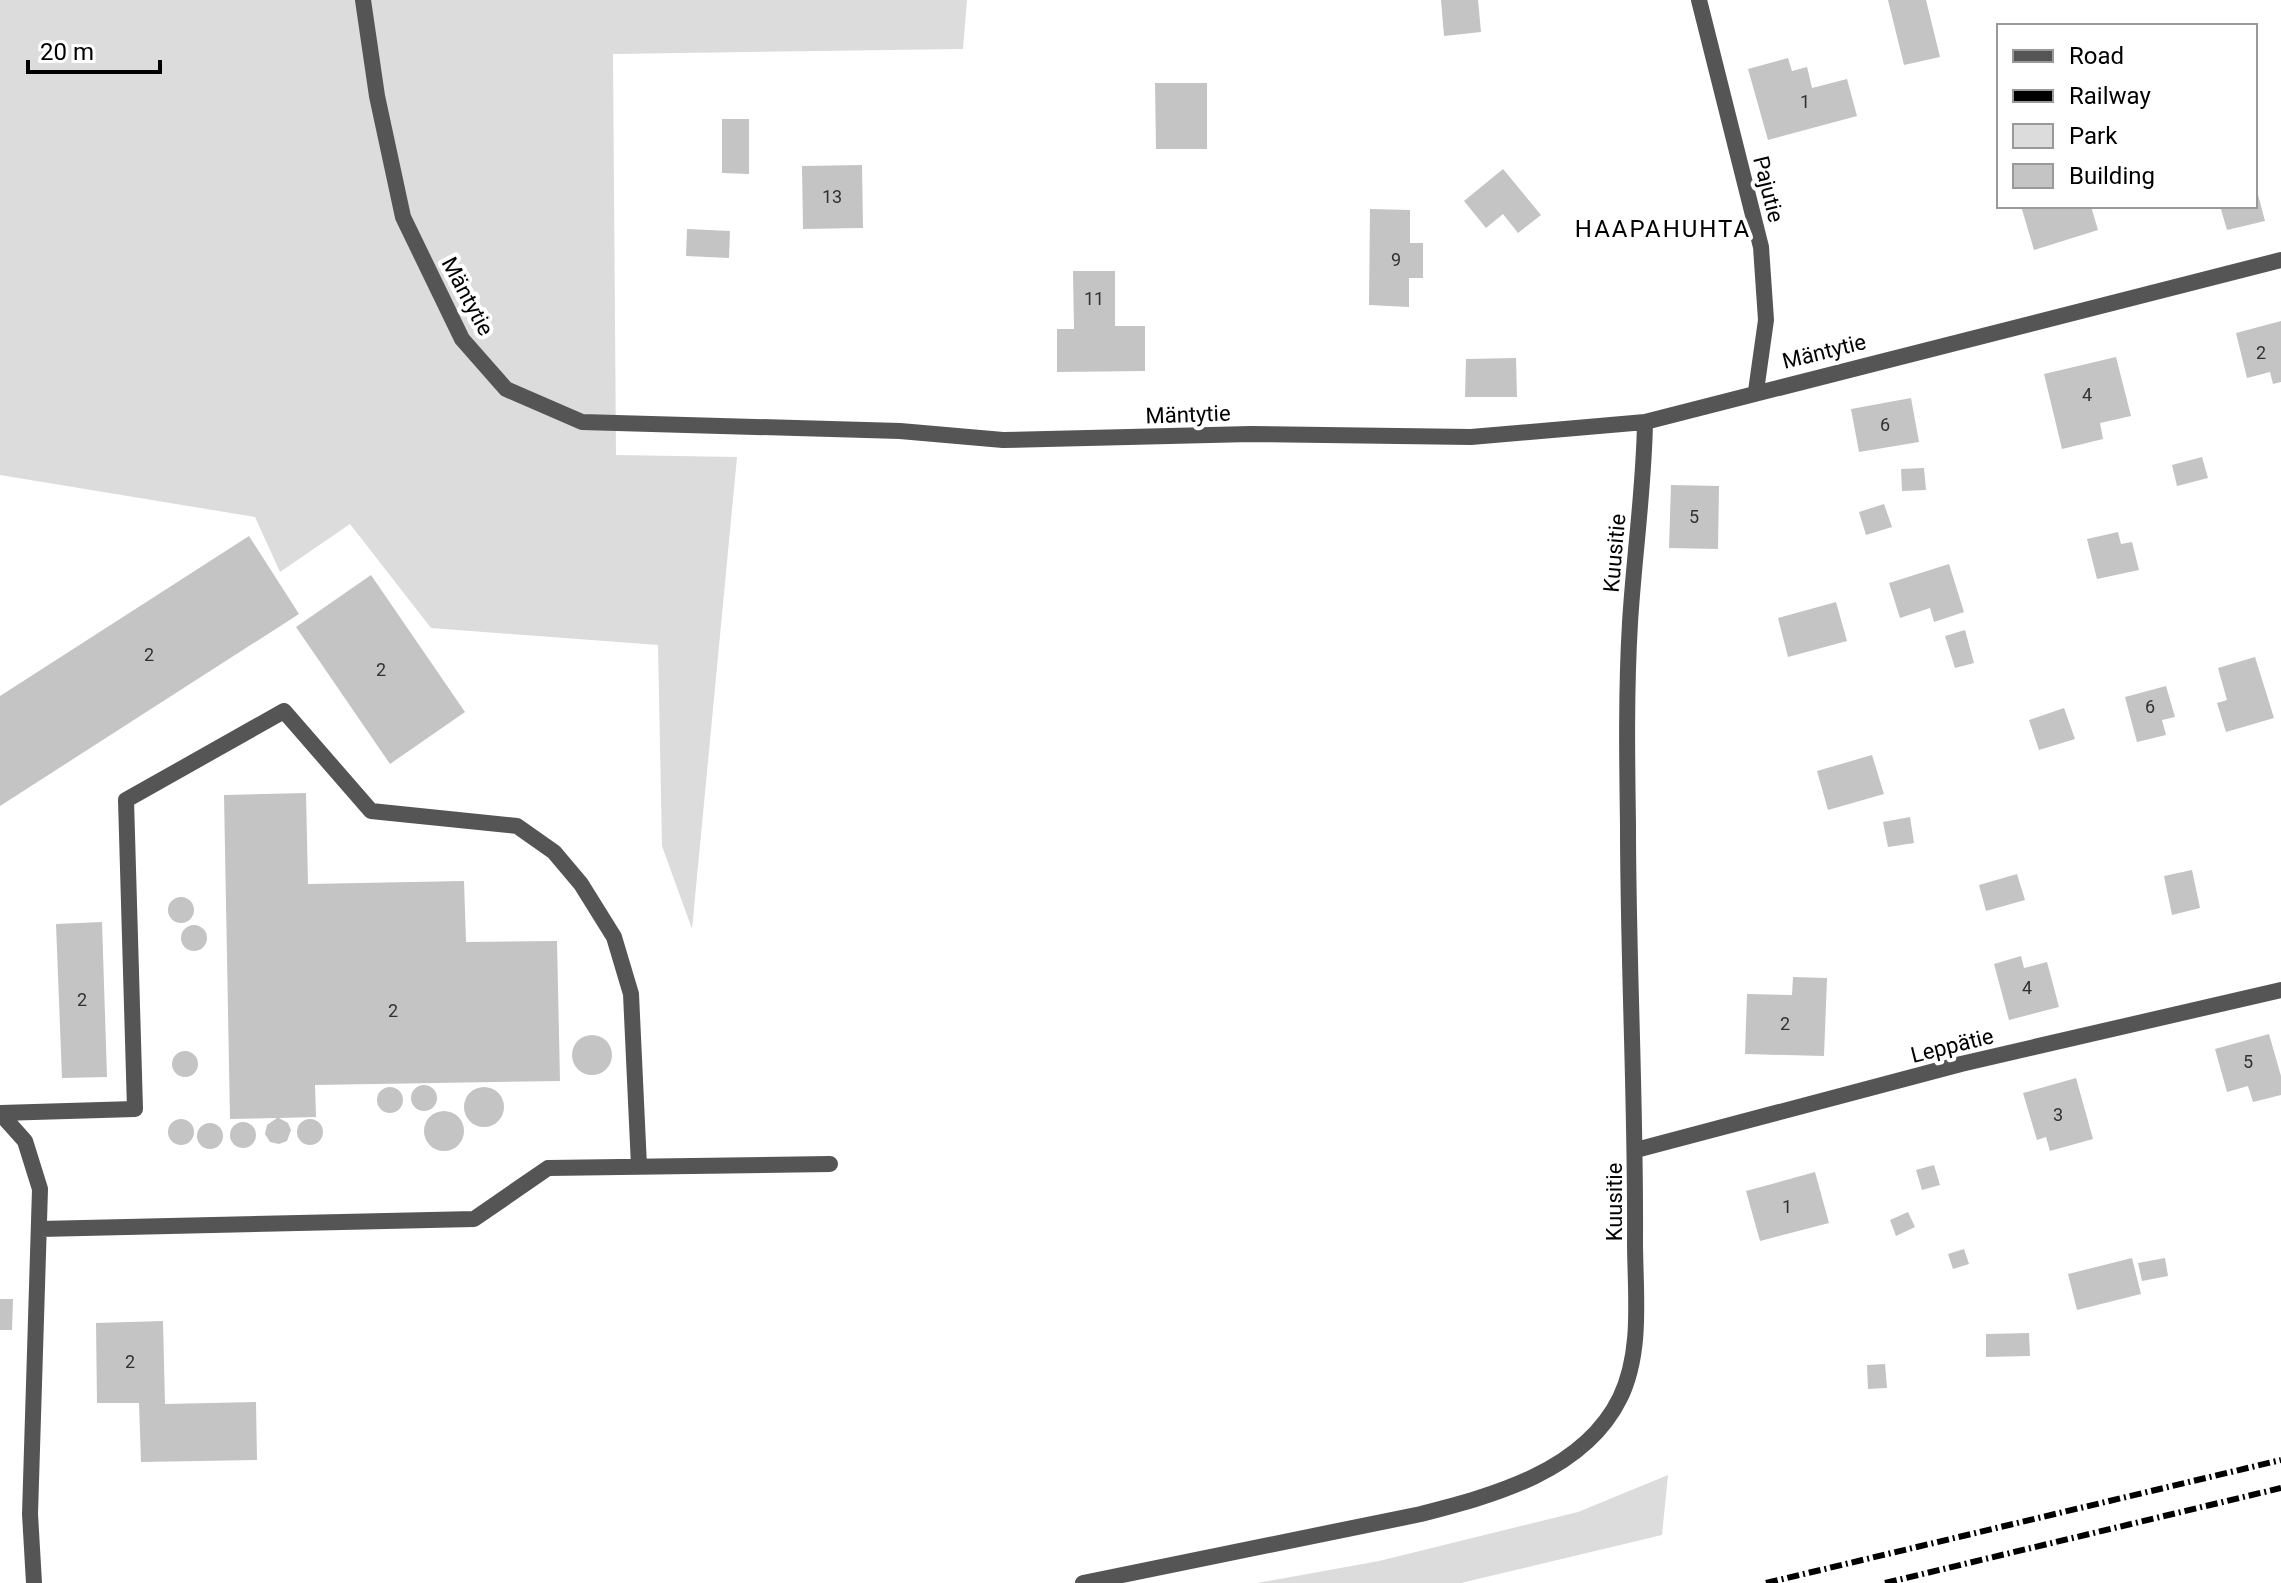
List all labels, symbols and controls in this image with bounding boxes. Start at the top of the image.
scale bar [28,24,160,74]
legend [1997,24,2257,208]
text: 20 m [40,38,94,66]
text: Road [2069,42,2124,70]
text: Railway [2069,82,2151,110]
house number: 1 [1800,91,1810,112]
text: Park [2069,122,2118,150]
street label: Pajutie [1748,153,1789,225]
text: Building [2069,162,2155,190]
house number: 13 [822,186,842,207]
district label: HAAPAHUHTA [1575,215,1751,243]
house number: 9 [1391,249,1401,270]
street label: Mäntytie [437,253,499,340]
house number: 11 [1084,288,1104,309]
street label: Mäntytie [1780,329,1868,374]
house number: 2 [2256,342,2266,363]
house number: 4 [2082,384,2092,405]
street label: Mäntytie [1145,401,1231,428]
house number: 6 [1880,414,1890,435]
house number: 5 [1689,506,1699,527]
street label: Kuusitie [1599,513,1630,593]
house number: 2 [144,644,154,665]
house number: 2 [376,659,386,680]
house number: 6 [2145,696,2155,717]
house number: 4 [2022,977,2032,998]
house number: 2 [77,989,87,1010]
house number: 2 [388,1000,398,1021]
house number: 2 [1780,1013,1790,1034]
street label: Leppätie [1908,1023,1996,1068]
house number: 5 [2243,1051,2253,1072]
house number: 3 [2053,1104,2063,1125]
street label: Kuusitie [1602,1163,1627,1241]
house number: 1 [1782,1196,1792,1217]
house number: 2 [125,1351,135,1372]

